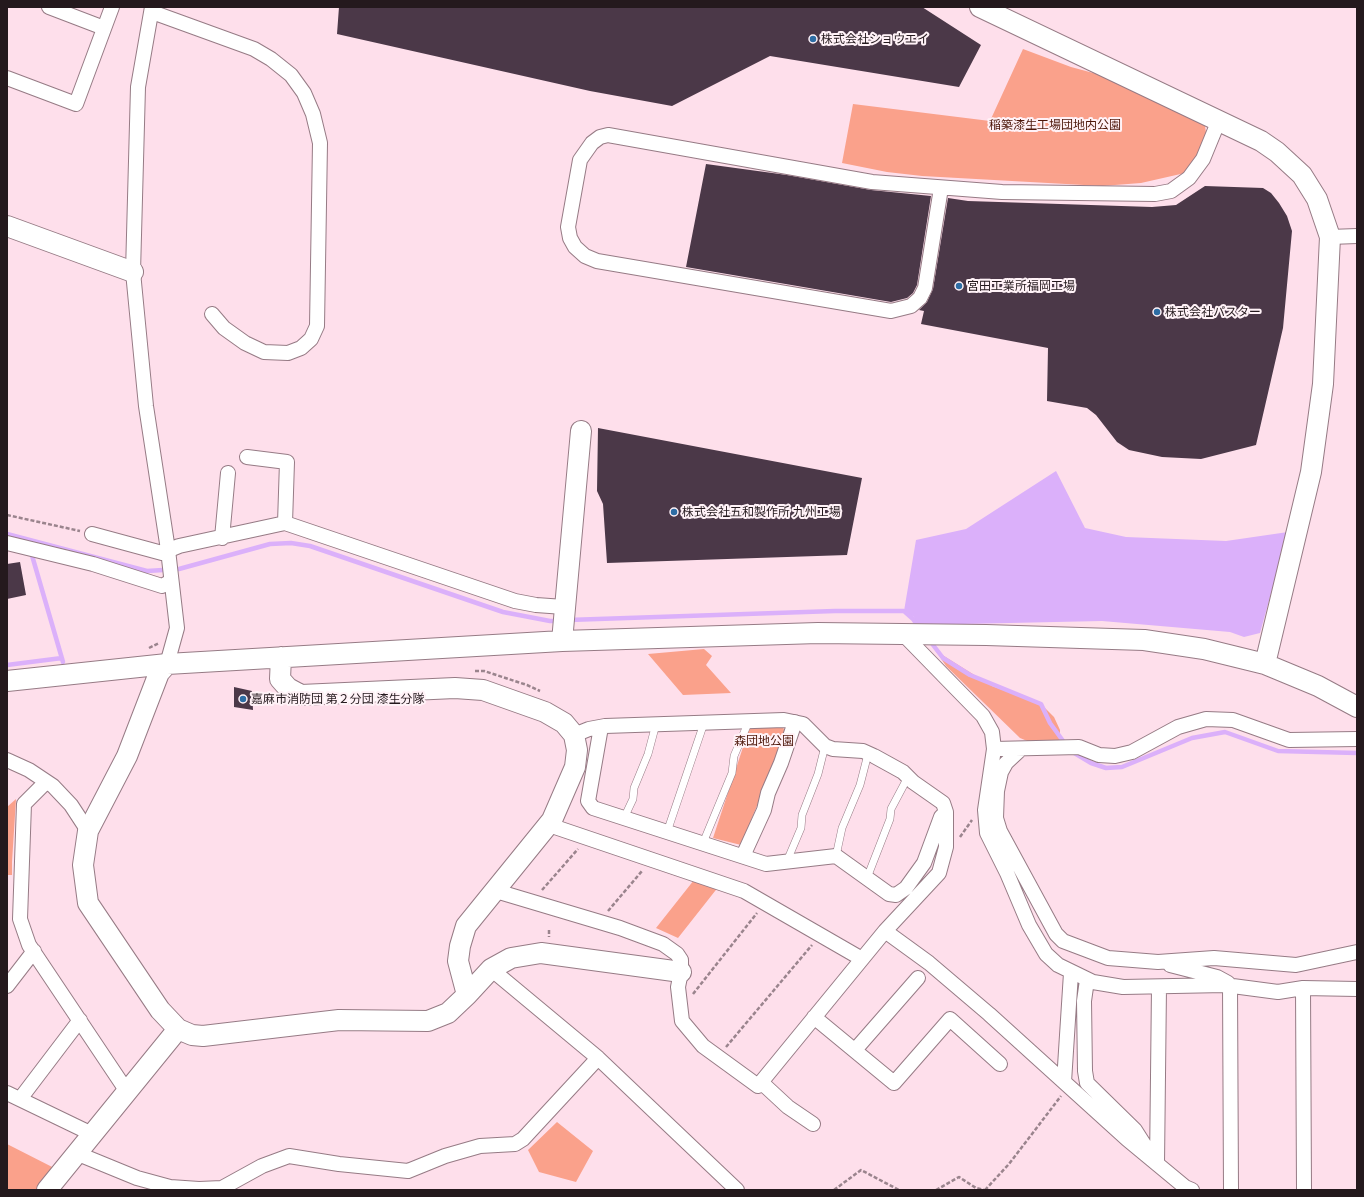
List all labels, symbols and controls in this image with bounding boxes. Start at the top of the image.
place label: 株式会社ショウエイ [821,32,929,46]
marker: 株式会社ショウエイ [808,34,818,44]
park label: 稲築漆生工場団地内公園 [989,118,1121,132]
place label: 宮田工業所福岡工場 [967,279,1075,293]
marker: 宮田工業所福岡工場 [954,281,964,291]
place label: 株式会社パスター [1165,305,1261,319]
marker: 株式会社パスター [1152,307,1162,317]
place label: 株式会社五和製作所 九州工場 [682,505,841,519]
marker: 株式会社五和製作所 九州工場 [669,507,679,517]
place label: 嘉麻市消防団 第２分団 漆生分隊 [251,692,424,706]
marker: 嘉麻市消防団 第２分団 漆生分隊 [238,694,248,704]
park label: 森団地公園 [734,734,794,748]

